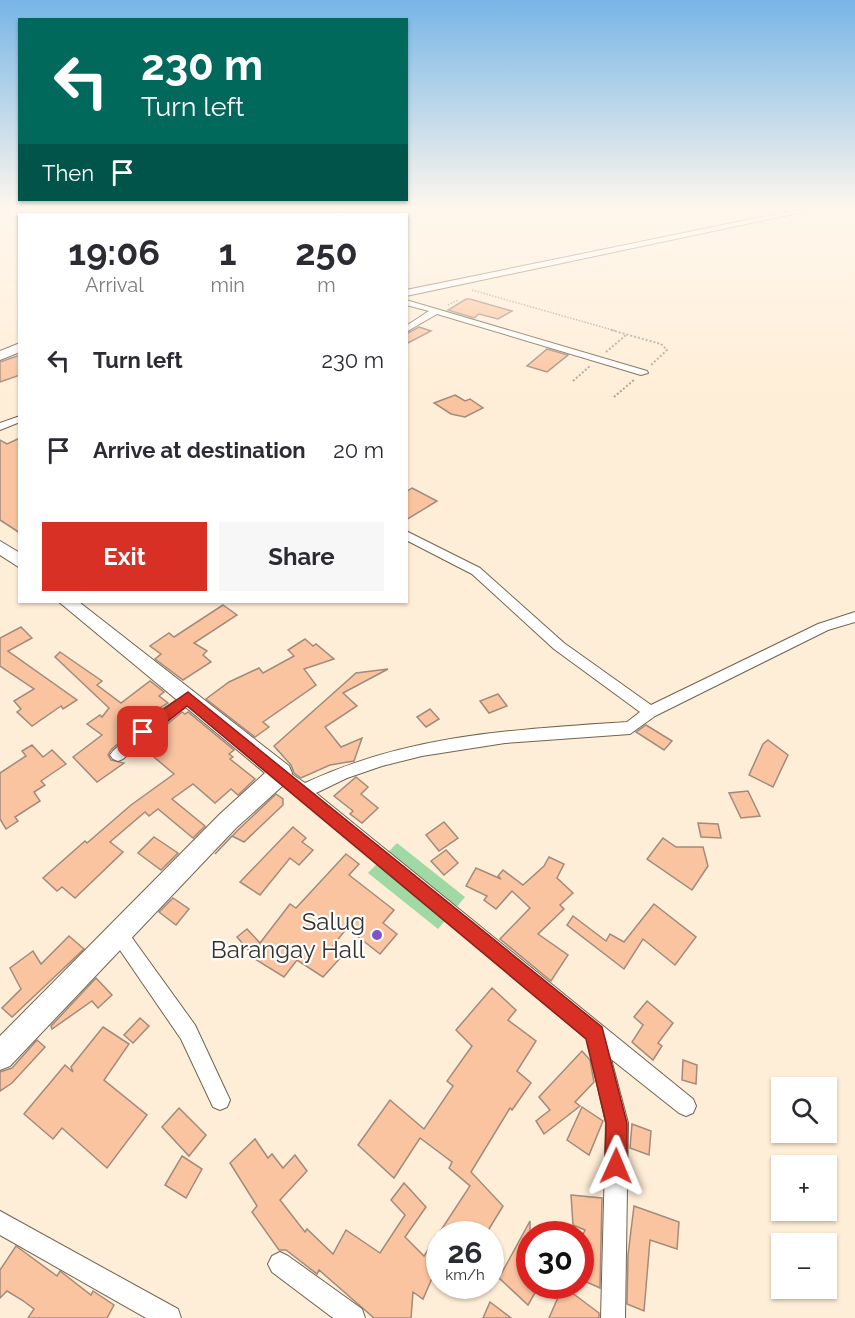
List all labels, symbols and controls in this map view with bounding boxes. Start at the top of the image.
text: 230 m [141,41,263,90]
icon: left [42,42,120,120]
text: Turn left [141,91,244,122]
icon: arrive [106,156,139,189]
text: Then [42,160,94,186]
text: 19:06 [68,231,160,273]
text: 1 [219,231,237,273]
text: 250 [295,231,358,273]
text: Arrival [85,273,144,297]
text: min [211,273,245,297]
text: m [317,273,336,297]
icon: left [42,344,75,377]
text: Turn left [93,347,183,373]
text: 230 m [321,347,384,373]
icon: arrive [42,434,75,467]
text: Arrive at destination [93,437,306,463]
text: 20 m [333,437,384,463]
button: Exit [42,522,207,591]
button: Share [219,522,384,591]
pin [117,706,168,757]
icon: arrive [126,715,159,748]
place label: Salug Barangay Hall [211,907,365,964]
marker: Salug Barangay Hall [370,928,384,942]
map controls [771,1077,837,1299]
button: search [771,1077,837,1143]
position arrow [584,1134,648,1198]
button: + [771,1155,837,1221]
speed limit sign: 30 [516,1221,594,1299]
button: − [771,1233,837,1299]
text: 26 [447,1235,483,1270]
text: km/h [445,1266,485,1284]

